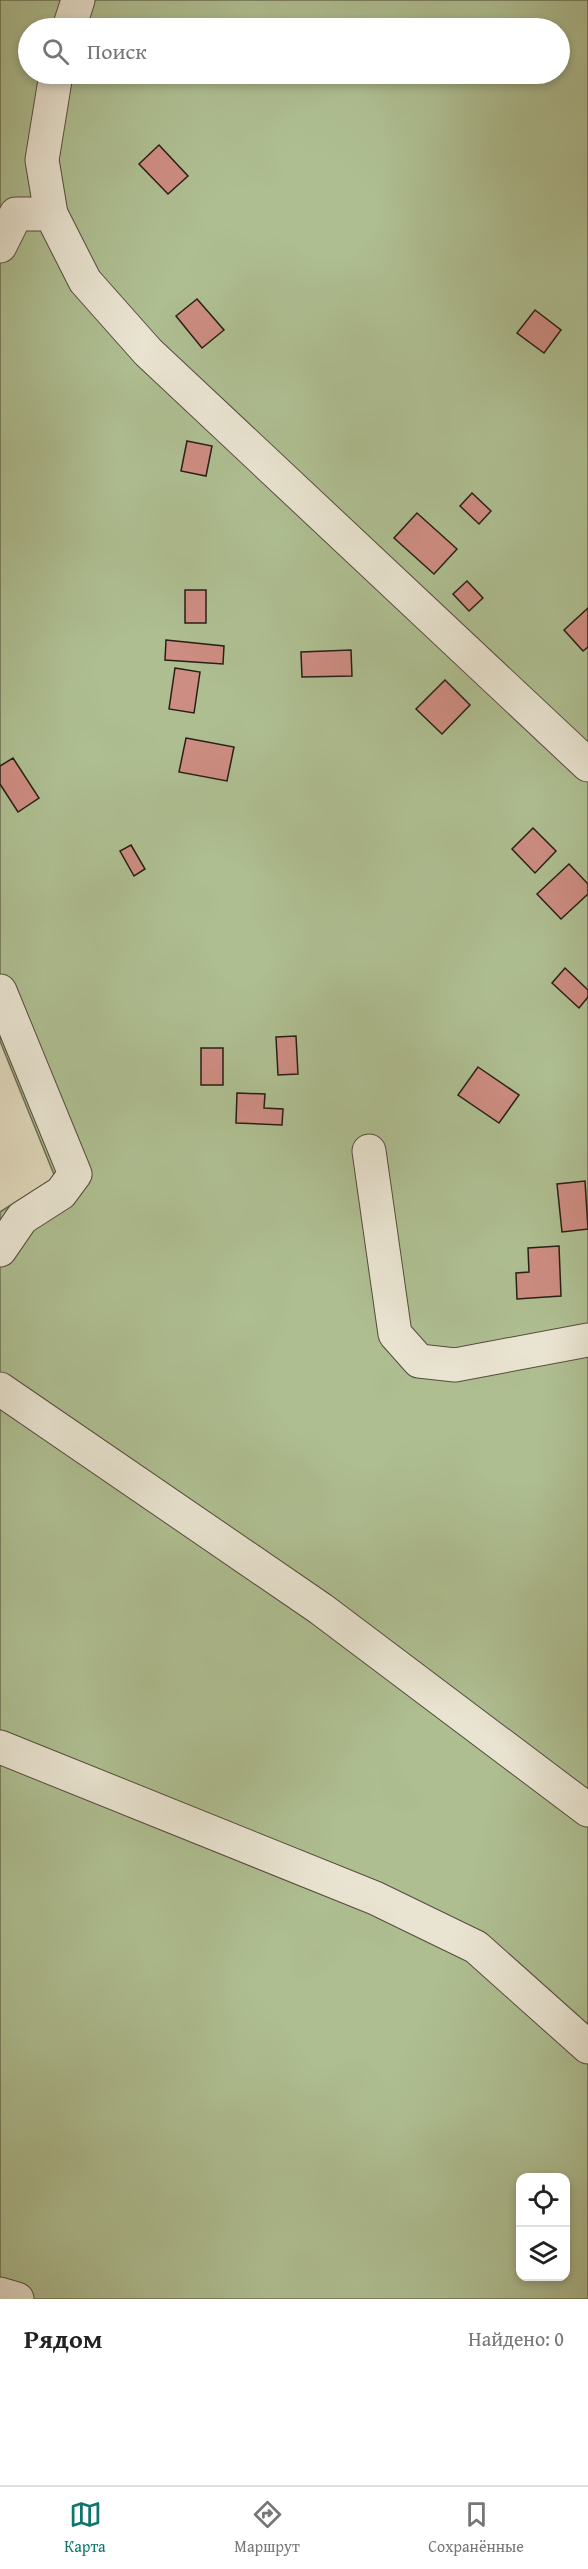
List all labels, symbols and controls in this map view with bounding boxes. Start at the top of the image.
search box [18,18,570,84]
icon: search [39,35,72,68]
text: Поиск [87,35,147,67]
map controls [516,2173,570,2281]
button: locate [516,2173,570,2227]
button: layers [516,2227,570,2281]
text: Рядом [24,2319,102,2358]
text: Найдено: 0 [468,2324,564,2353]
tab: Карта [64,2498,106,2558]
tab: Маршрут [234,2498,300,2558]
tab: Сохранённые [428,2498,524,2558]

